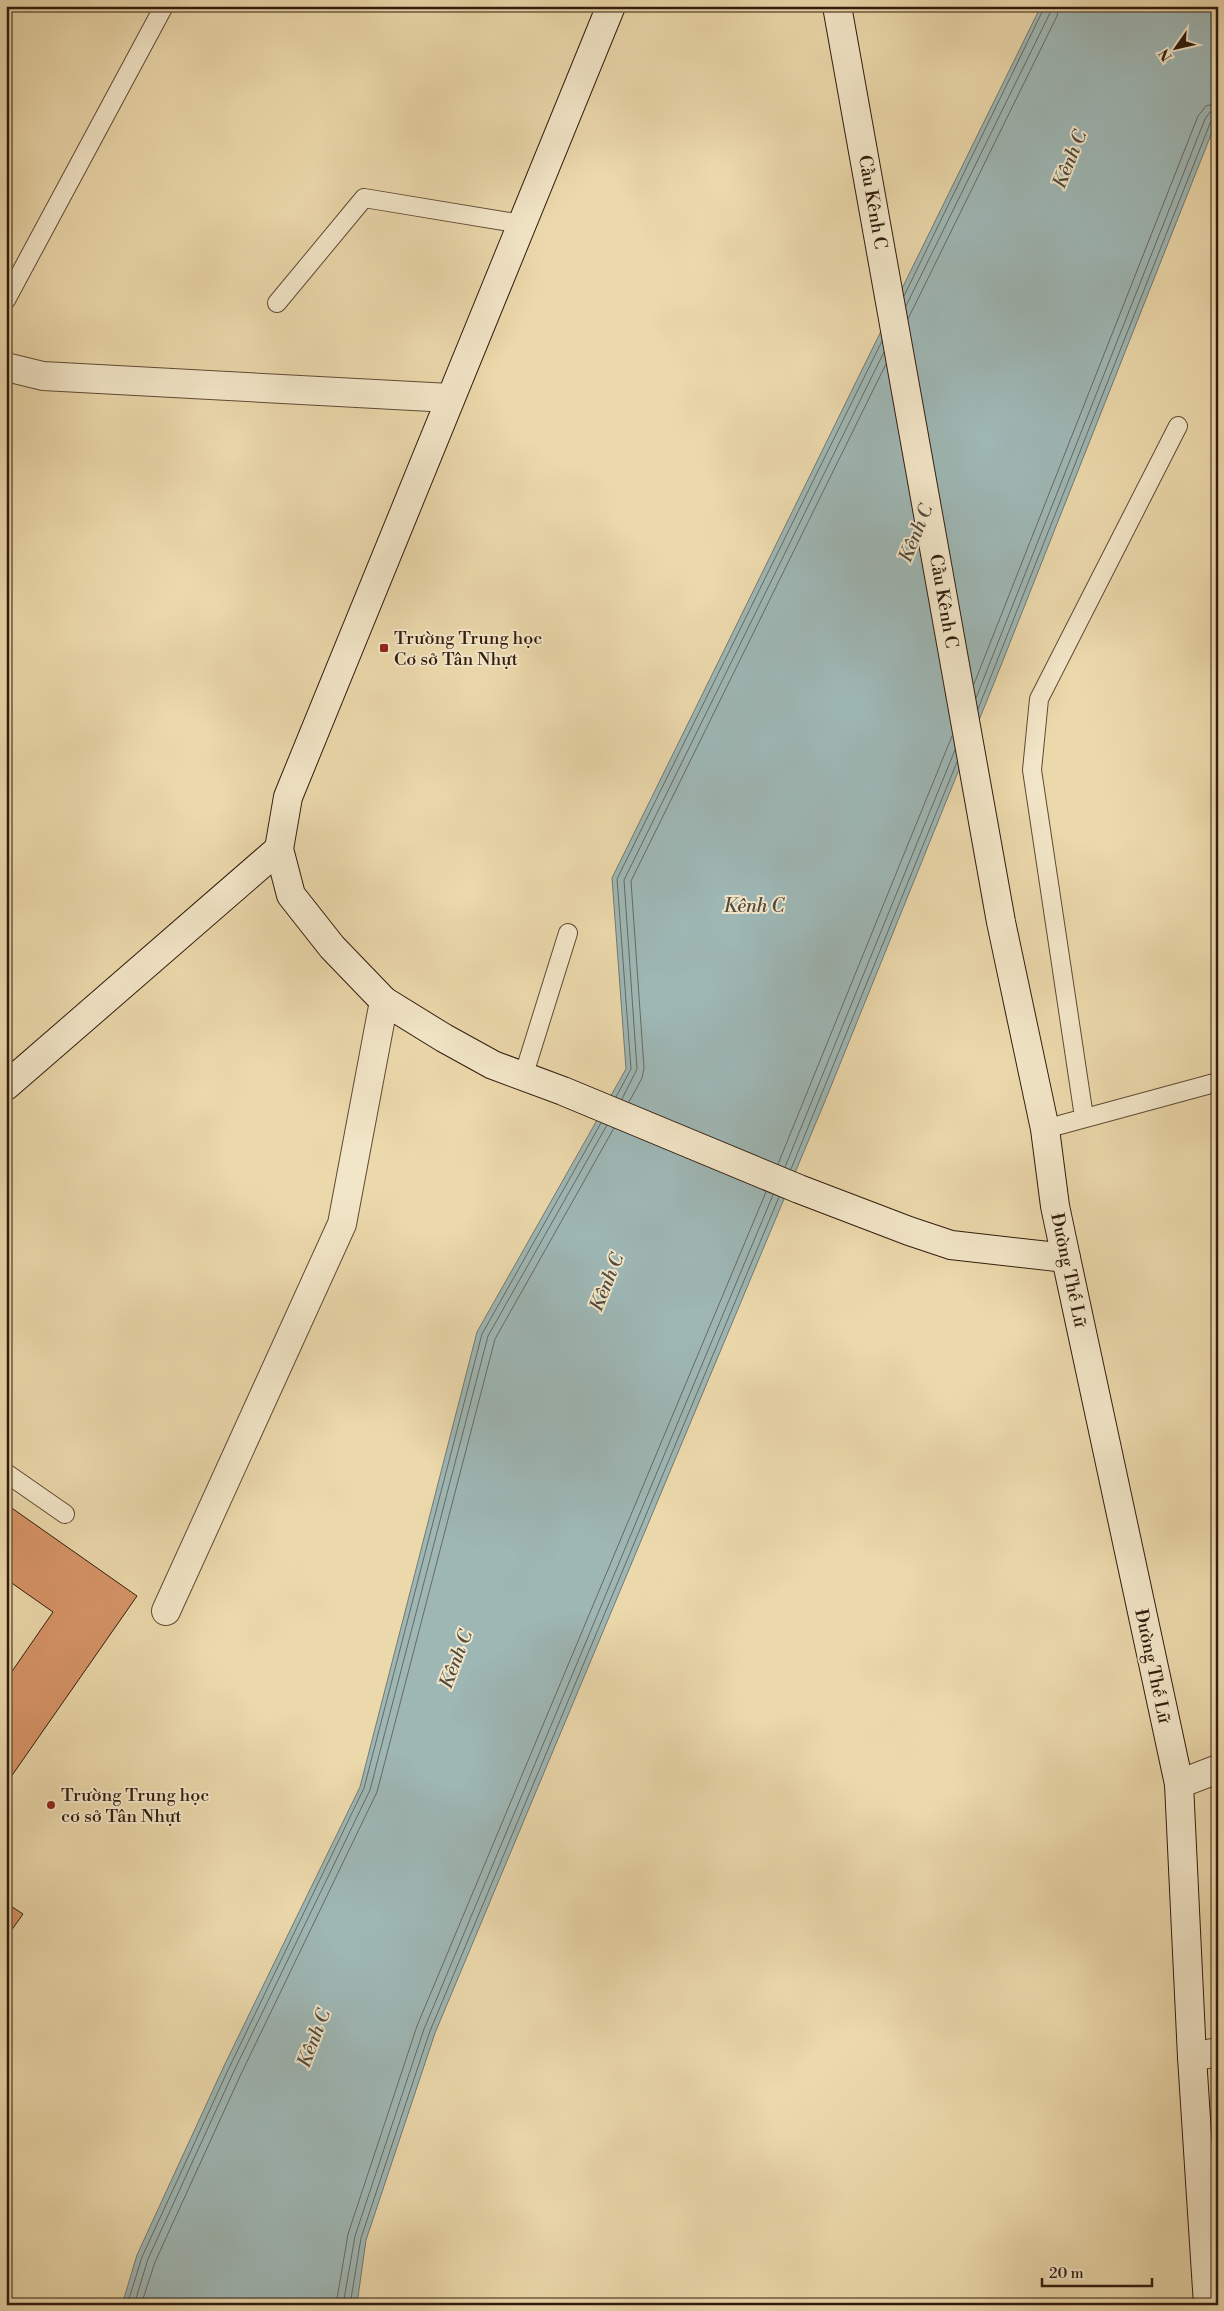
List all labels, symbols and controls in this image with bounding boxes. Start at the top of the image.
north arrow [1152,22,1202,72]
text: N [1155,45,1177,64]
water label: Kênh C [1047,126,1093,192]
street label: Cầu Kênh C [853,153,892,251]
water label: Kênh C [893,500,939,566]
street label: Cầu Kênh C [924,552,963,650]
place label: Trường Trung học Cơ sở Tân Nhựt [394,627,542,671]
marker: Trường Trung học Cơ sở Tân Nhựt [378,642,390,654]
water label: Kênh C [724,894,785,918]
street label: Đường Thế Lữ [1045,1211,1092,1330]
water label: Kênh C [584,1249,630,1315]
street label: Đường Thế Lữ [1129,1607,1176,1726]
water label: Kênh C [434,1626,478,1692]
place label: Trường Trung học cơ sở Tân Nhựt [61,1784,209,1828]
marker: Trường Trung học cơ sở Tân Nhựt [45,1799,57,1811]
water label: Kênh C [292,2005,336,2071]
scale bar [1042,2256,1152,2288]
text: 20 m [1049,2264,1084,2283]

